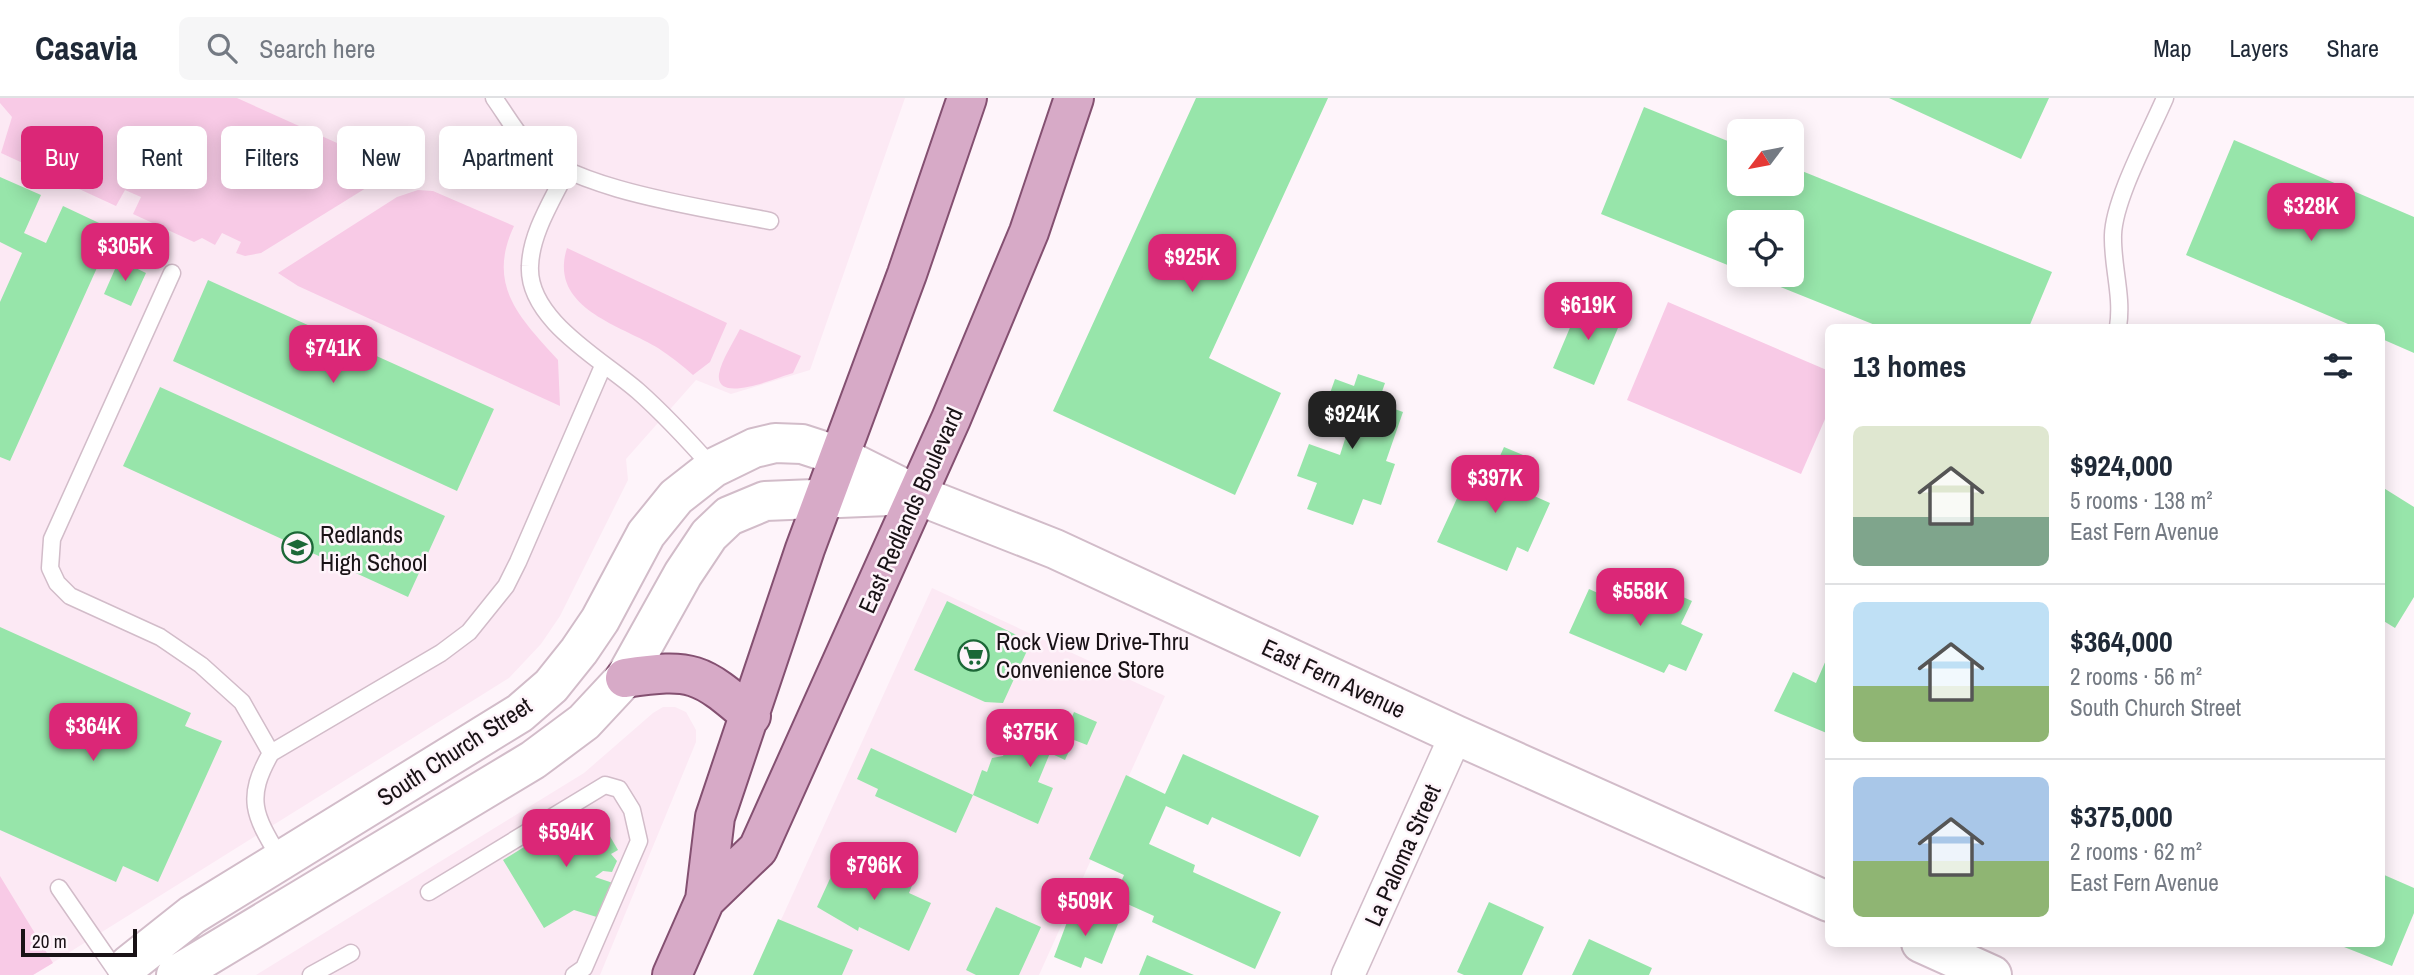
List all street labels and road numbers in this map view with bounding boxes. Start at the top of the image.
street label: East Redlands Boulevard [850,402,970,618]
street label: East Fern Avenue [1257,631,1411,725]
street label: South Church Street [371,689,538,813]
street label: La Paloma Street [1356,779,1448,931]

